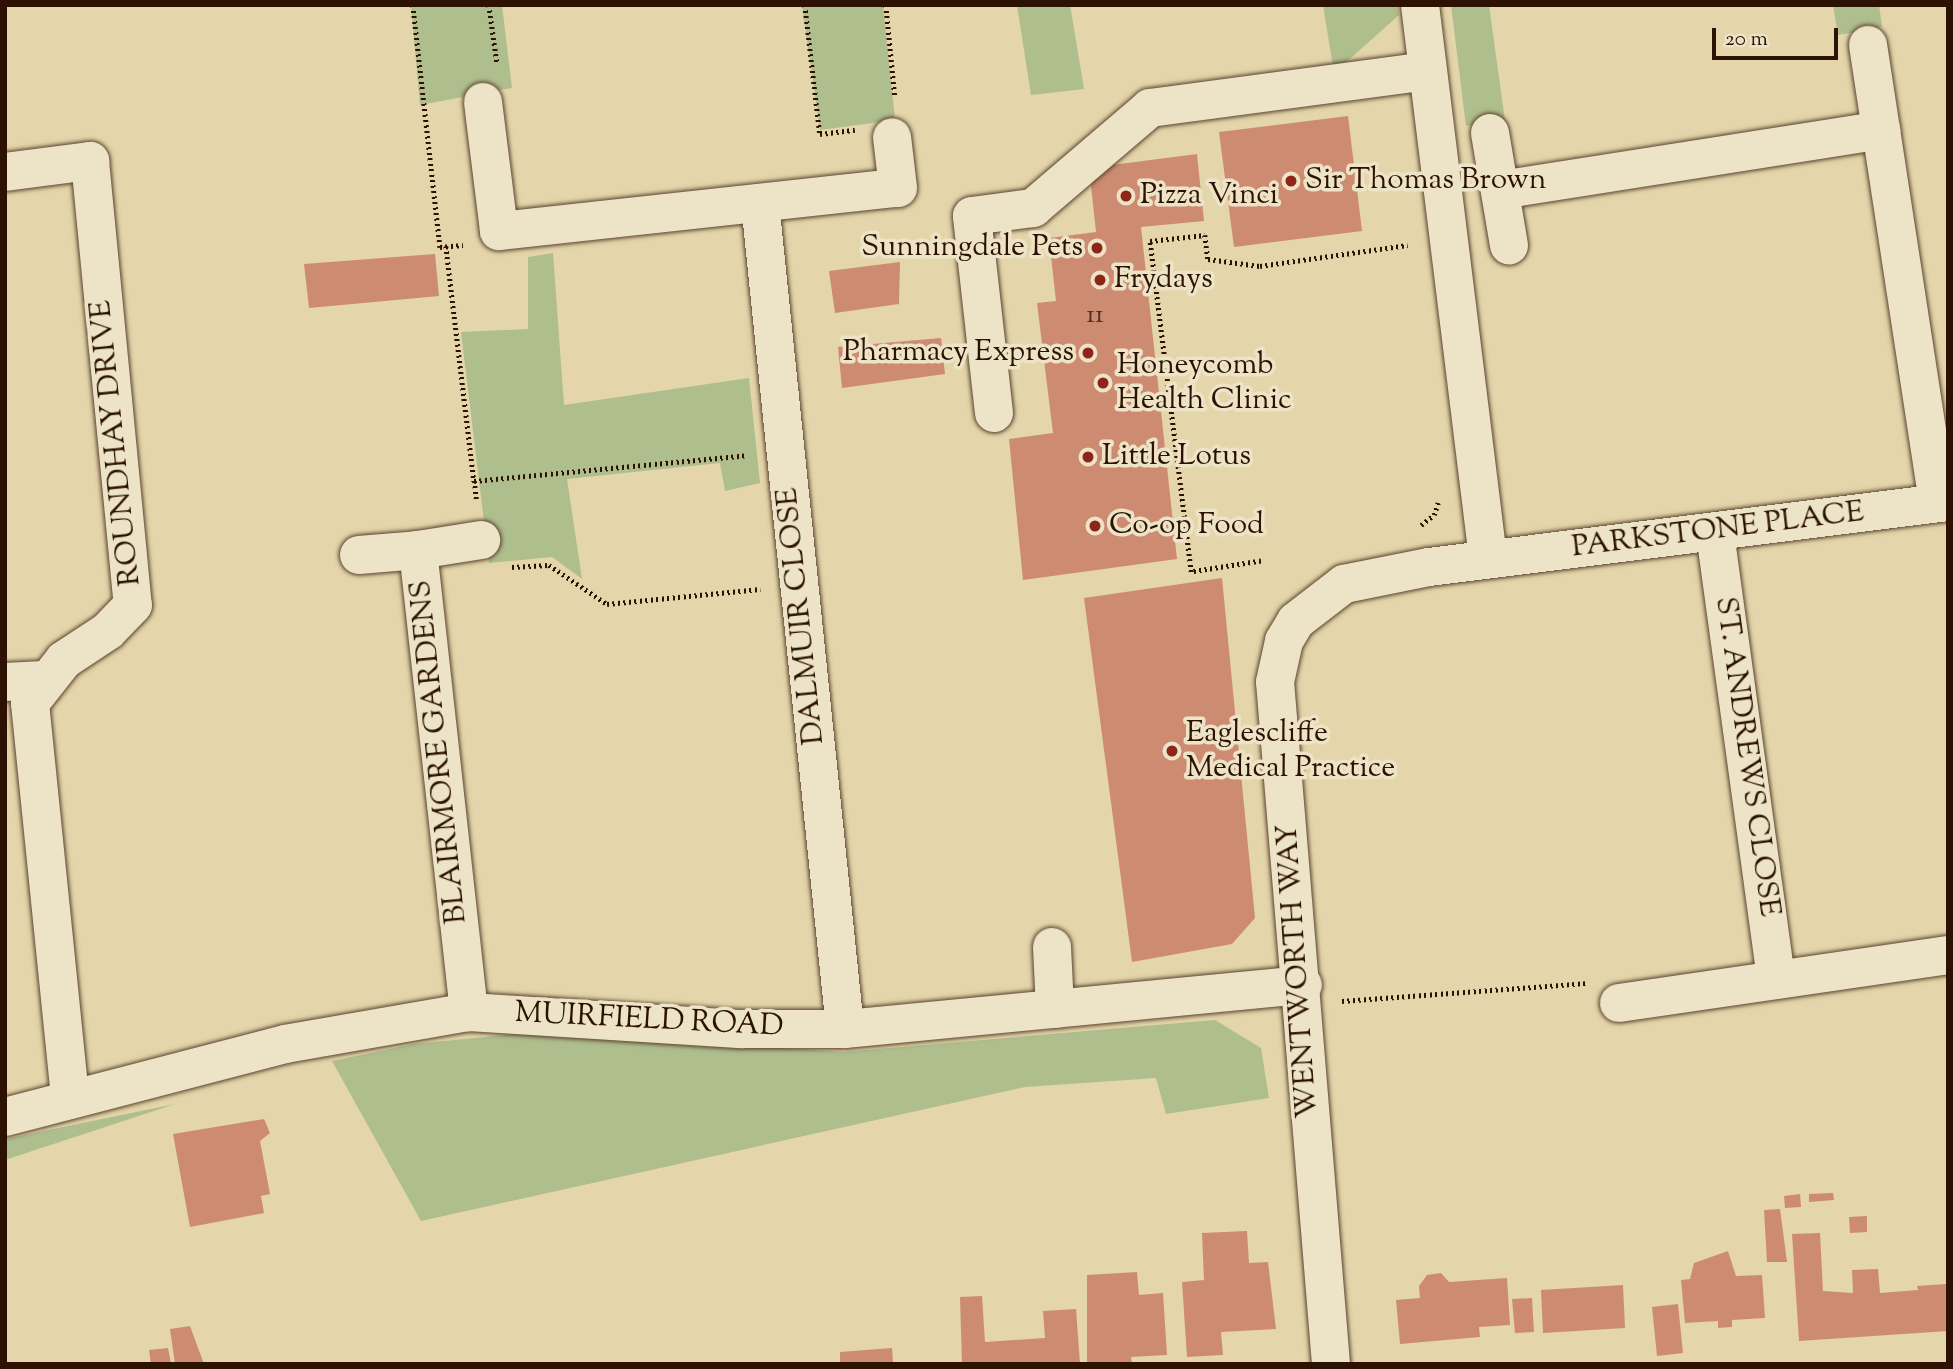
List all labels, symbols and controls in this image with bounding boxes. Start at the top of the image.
scale bar [1715,14,1841,58]
text: 20 m [1725,25,1768,55]
place label: Sir Thomas Brown [1305,163,1546,199]
marker: Sir Thomas Brown [1283,173,1299,189]
place label: Pizza Vinci [1140,178,1278,214]
marker: Pizza Vinci [1118,188,1134,204]
place label: Sunningdale Pets [861,230,1083,266]
marker: Sunningdale Pets [1089,240,1105,256]
place label: Frydays [1114,262,1213,298]
marker: Frydays [1092,272,1108,288]
street label: ROUNDHAY DRIVE [84,298,150,588]
house number: 11 [1086,300,1104,332]
place label: Pharmacy Express [843,335,1074,371]
marker: Pharmacy Express [1080,345,1096,361]
place label: Honeycomb Health Clinic [1117,348,1292,418]
marker: Honeycomb Health Clinic [1095,375,1111,391]
place label: Little Lotus [1102,439,1251,475]
marker: Little Lotus [1080,449,1096,465]
street label: DALMUIR CLOSE [771,486,833,746]
street label: PARKSTONE PLACE [1570,495,1866,567]
place label: Co-op Food [1109,508,1264,544]
marker: Co-op Food [1087,518,1103,534]
street label: BLAIRMORE GARDENS [404,578,476,926]
street label: ST. ANDREWS CLOSE [1706,595,1786,919]
place label: Eaglescliffe Medical Practice [1186,716,1395,786]
marker: Eaglescliffe Medical Practice [1164,743,1180,759]
street label: WENTWORTH WAY [1271,823,1327,1119]
street label: MUIRFIELD ROAD [514,996,784,1046]

